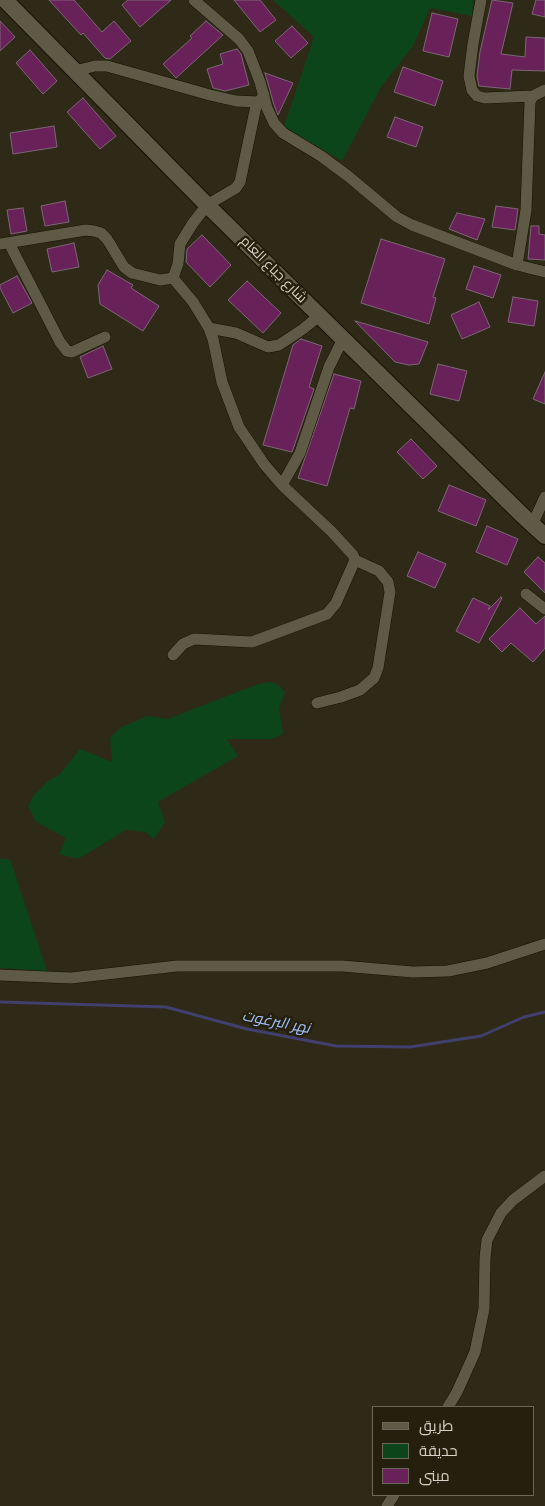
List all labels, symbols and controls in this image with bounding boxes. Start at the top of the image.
street label: شارع جباع العام [236,233,310,307]
water label: نهر البرغوت [241,1008,311,1038]
legend [372,1406,535,1496]
text: طريق [419,1416,453,1436]
text: حديقة [419,1441,458,1461]
text: مبنى [419,1466,450,1486]

